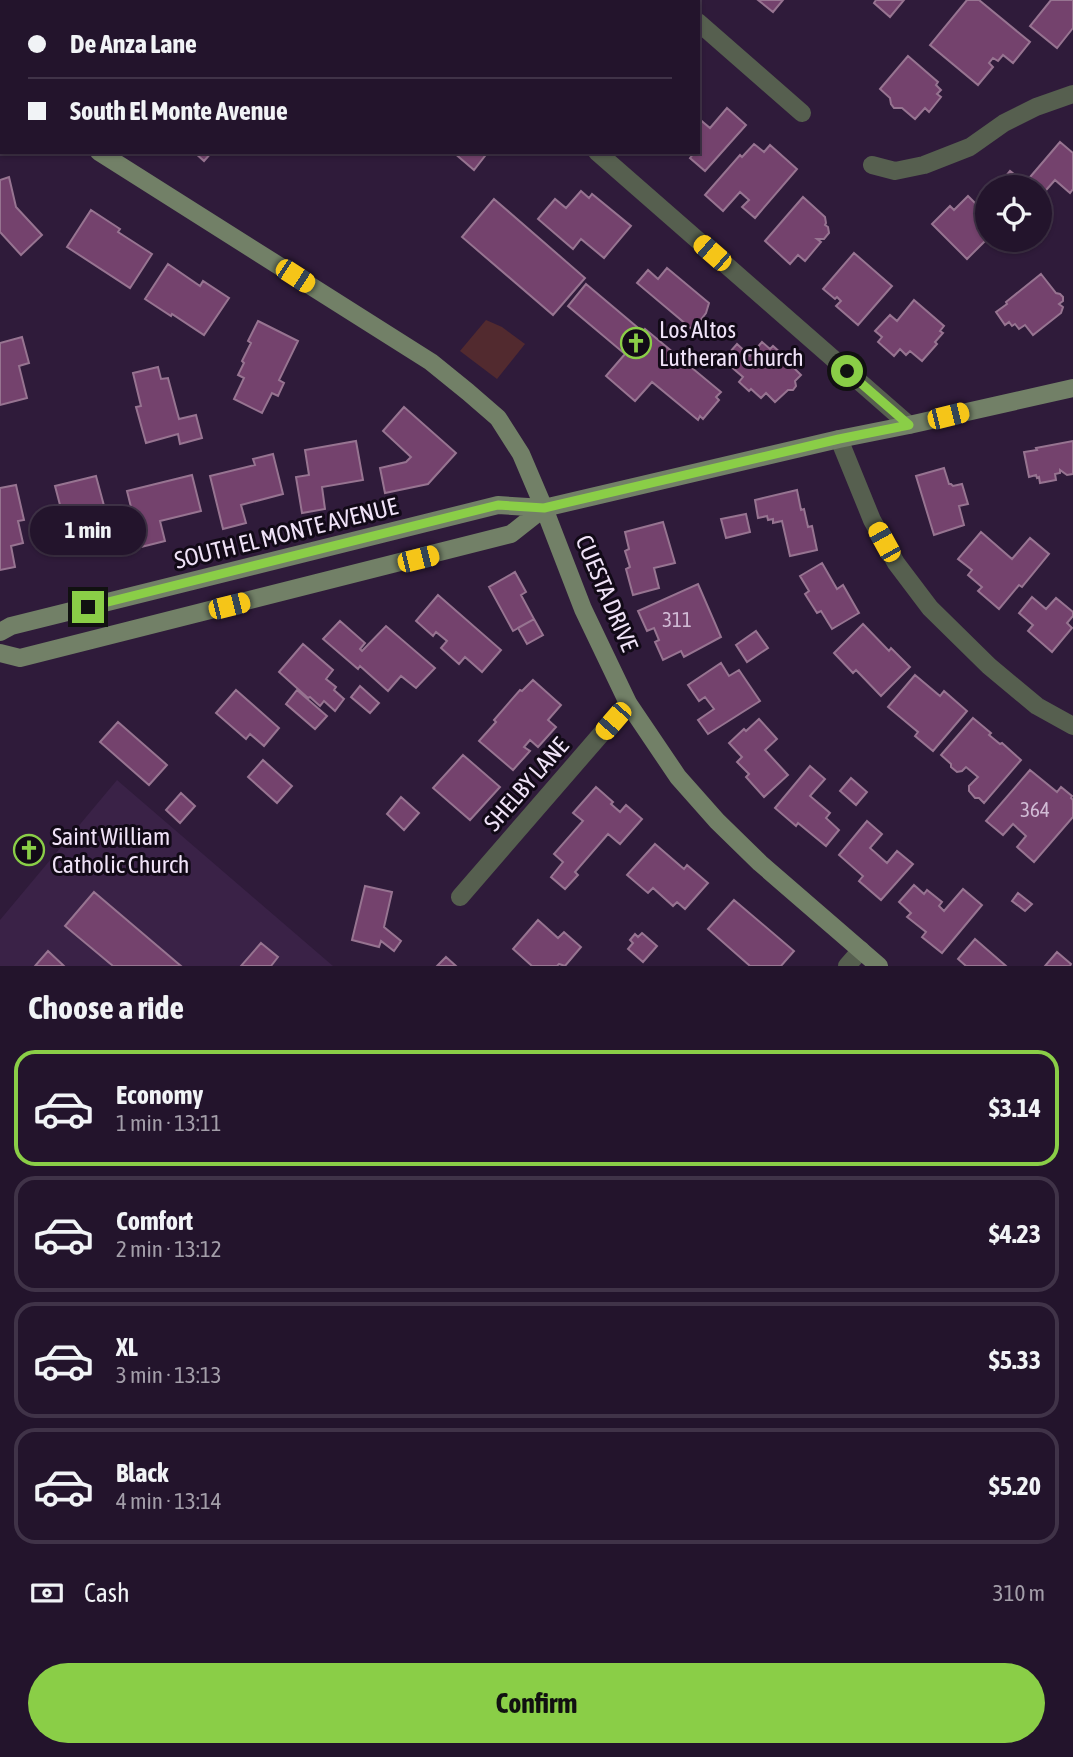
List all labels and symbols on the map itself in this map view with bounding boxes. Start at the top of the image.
car [690,231,735,275]
car [272,256,319,296]
place label: Los Altos Lutheran Church [659,316,804,371]
church icon: Los Altos Lutheran Church [619,326,653,360]
route start [831,355,863,387]
car [926,401,971,431]
street label: SOUTH EL MONTE AVENUE [172,492,400,574]
callout: 1 min [30,505,146,554]
car [865,519,904,565]
street label: CUESTA DRIVE [570,531,644,655]
car [396,544,441,574]
route end [72,591,104,623]
car [207,591,252,621]
house number: 311 [662,607,692,631]
car [592,698,635,744]
street label: SHELBY LANE [478,732,574,836]
house number: 364 [1020,797,1050,821]
place label: Saint William Catholic Church [52,823,189,878]
church icon: Saint William Catholic Church [12,833,46,867]

